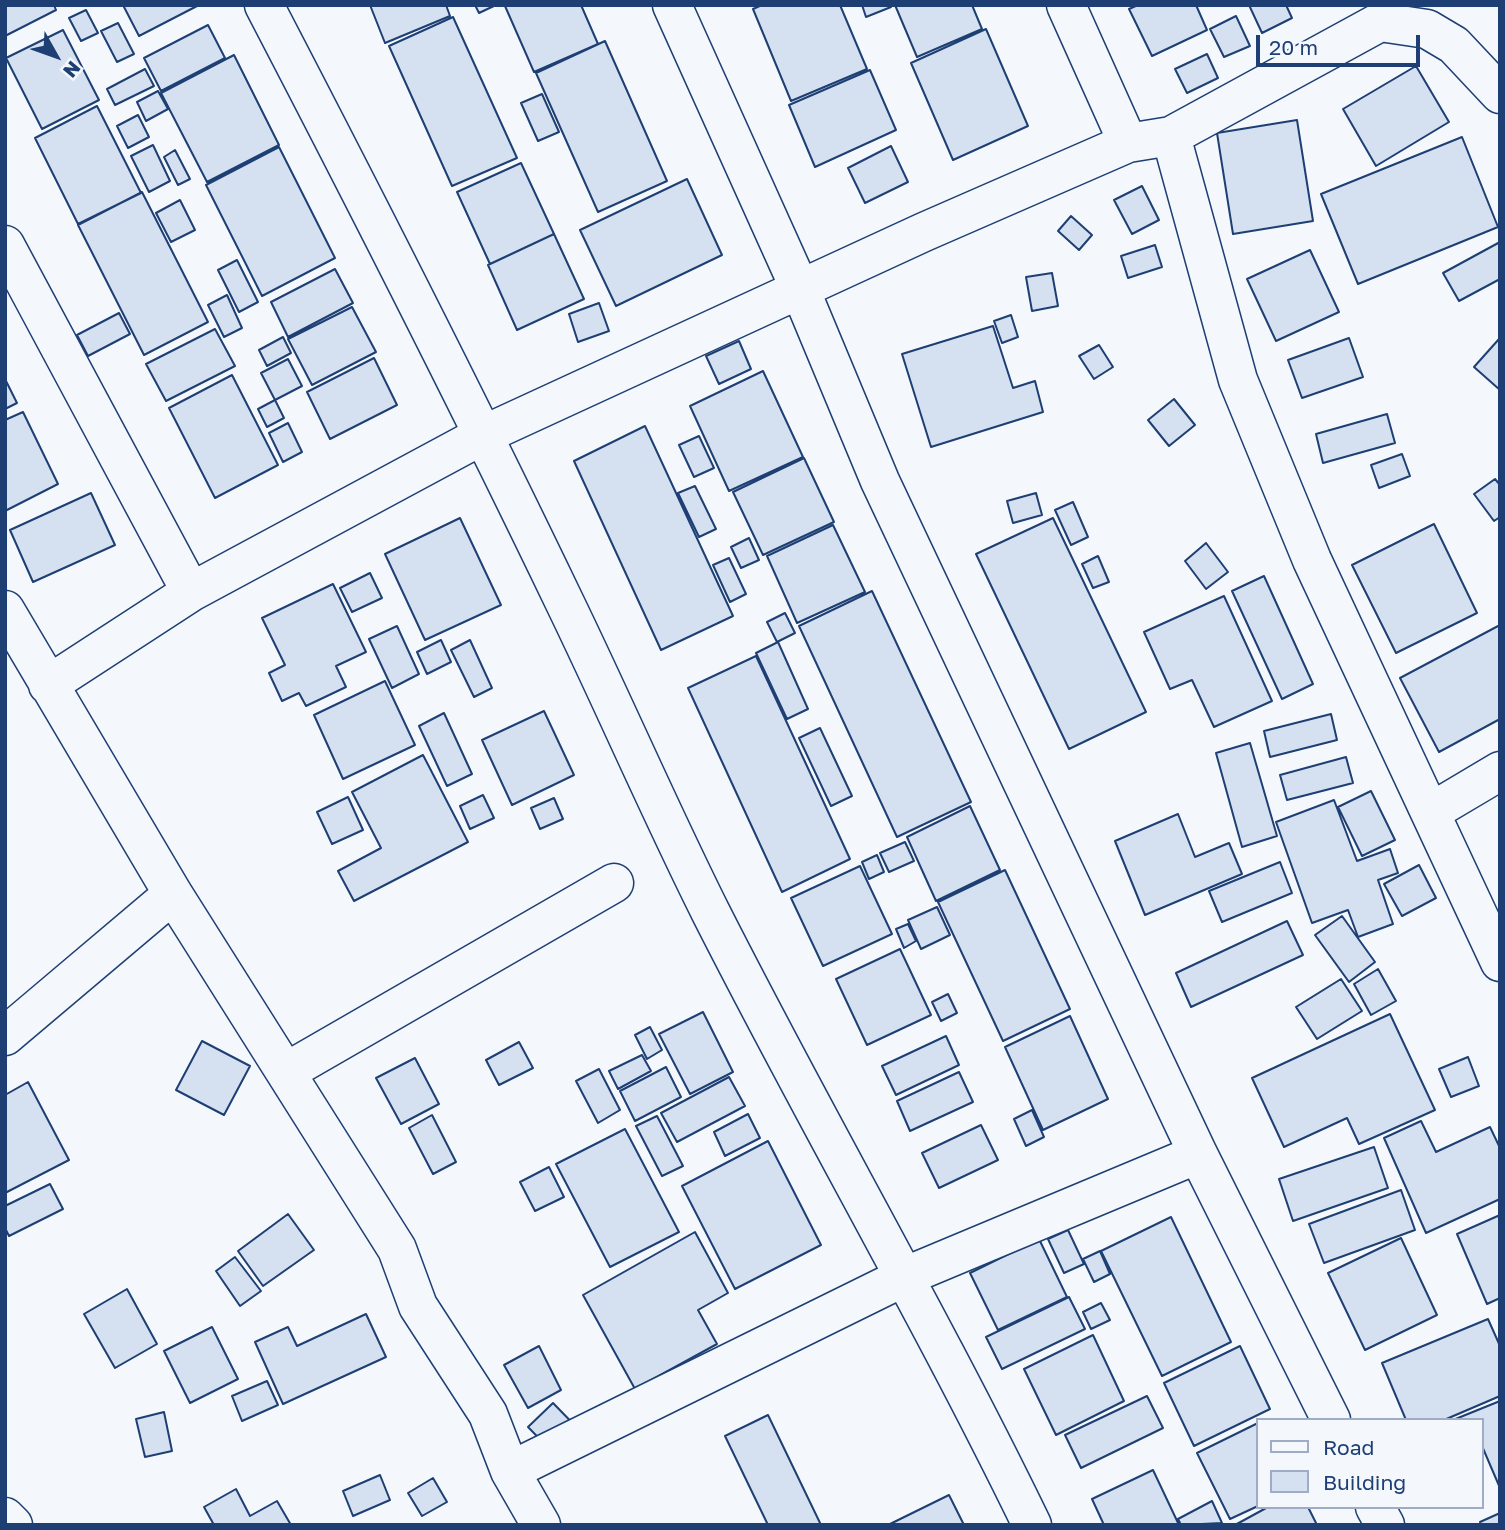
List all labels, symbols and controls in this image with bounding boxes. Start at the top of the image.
north arrow [21,21,91,91]
scale bar [1260,21,1424,65]
text: 20 m [1269,34,1318,60]
text: N [59,57,86,83]
legend [1256,1418,1484,1509]
text: Road [1323,1434,1374,1460]
text: Building [1323,1469,1406,1495]

